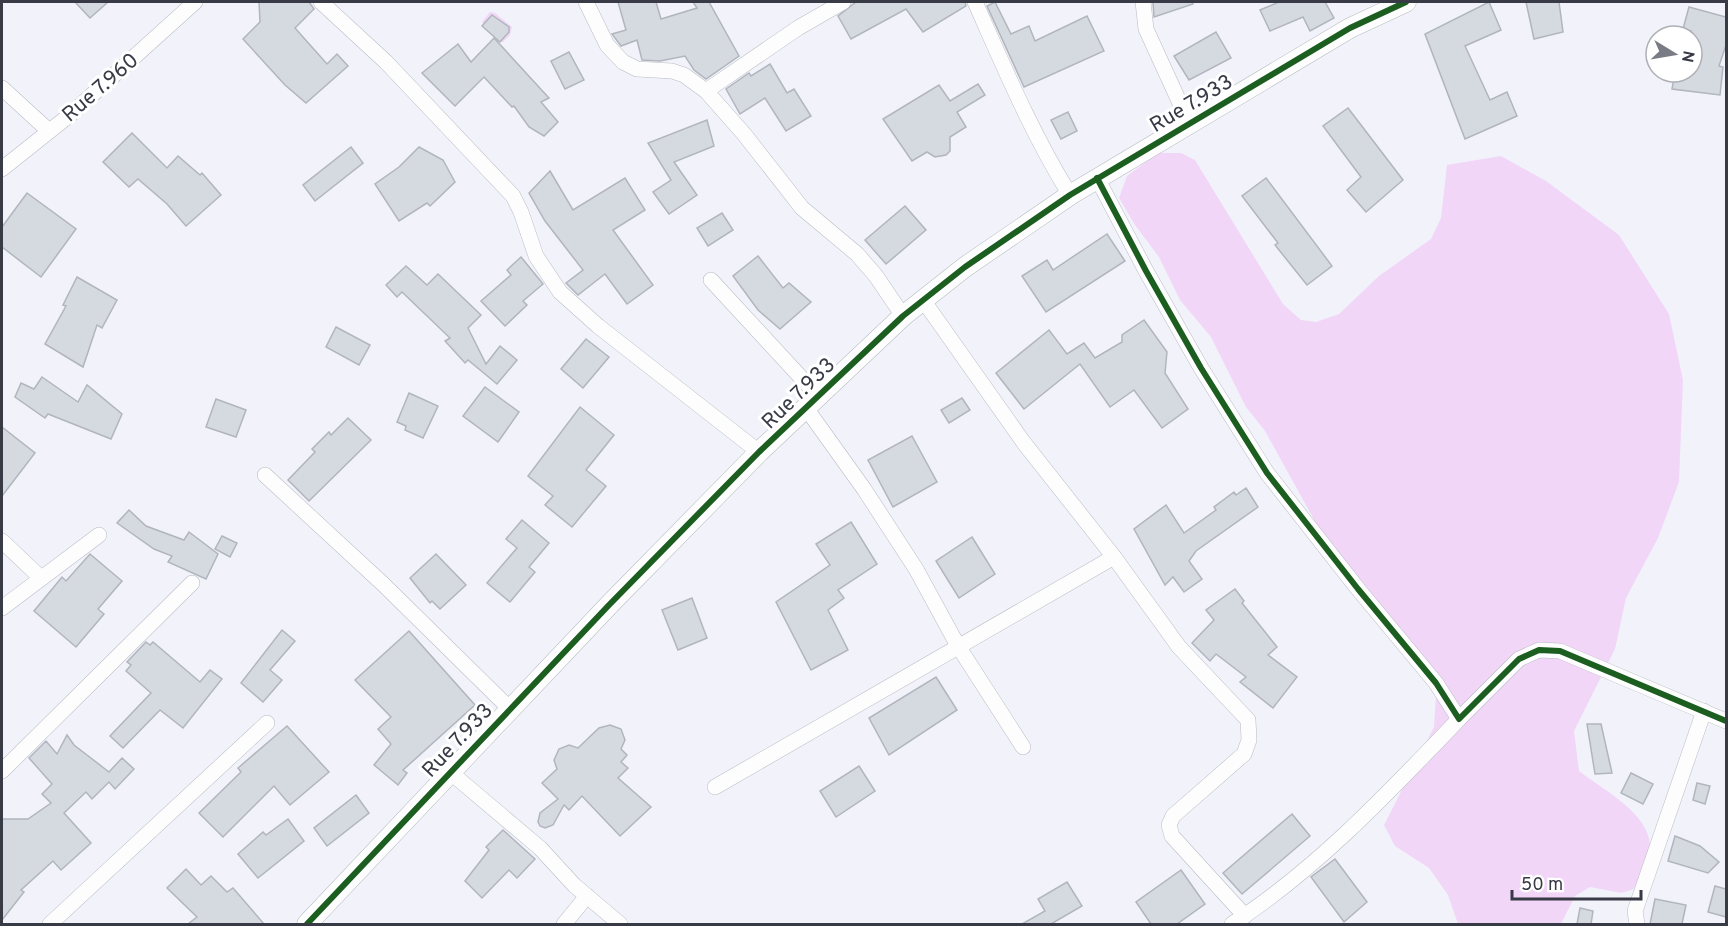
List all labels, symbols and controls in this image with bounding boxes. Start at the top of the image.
north arrow [1644,24,1704,84]
street label: Rue 7.960 [57,47,145,129]
text: N [1676,49,1698,64]
street label: Rue 7.933 [1145,69,1238,140]
street label: Rue 7.933 [757,352,842,436]
street label: Rue 7.933 [417,698,499,784]
scale bar [1512,863,1641,901]
text: 50 m [1521,874,1563,897]

